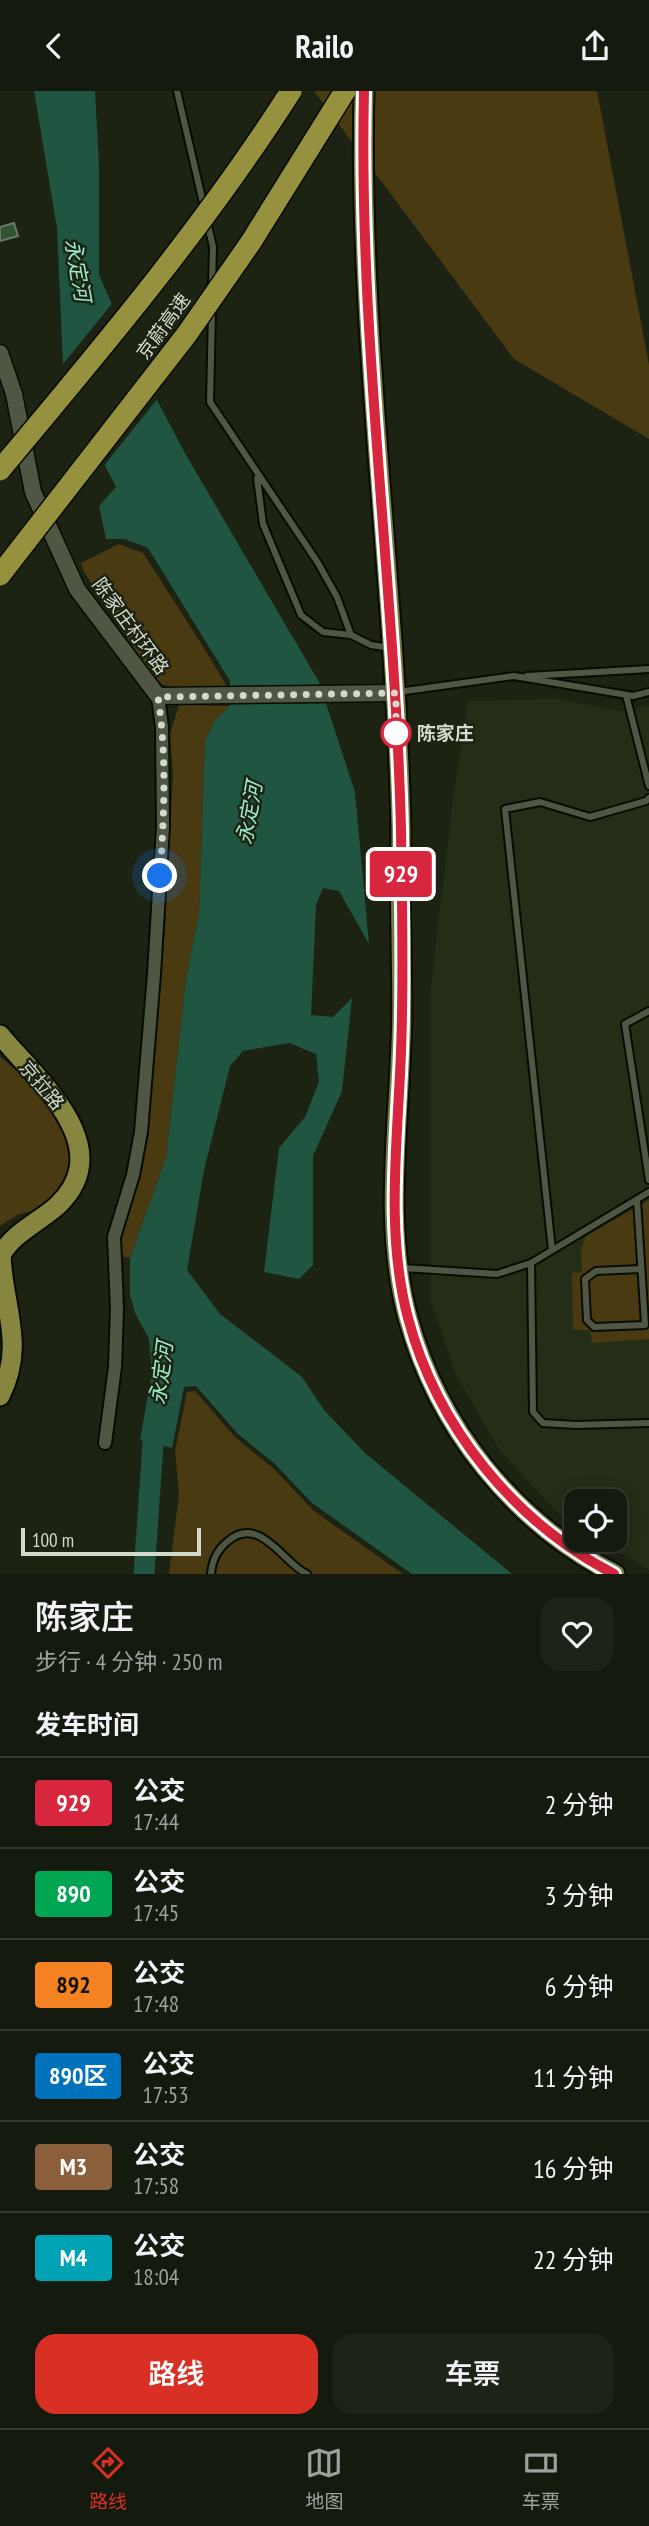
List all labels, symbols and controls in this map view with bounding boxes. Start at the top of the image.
text: Railo [295,25,354,67]
icon: back [35,27,73,65]
icon: share [576,27,614,65]
water label: 永定河 [59,237,97,307]
street label: 京蔚高速 [131,288,195,364]
street label: 陈家庄村环路 [88,573,174,679]
marker: 陈家庄 [381,718,411,748]
place label: 陈家庄 [417,721,474,745]
water label: 永定河 [230,776,268,846]
line badge: 929 [361,851,441,897]
your location [142,858,177,893]
text: 929 [384,858,418,889]
street label: 京拉路 [14,1055,70,1115]
water label: 永定河 [144,1336,179,1406]
map controls [564,1489,627,1552]
button: locate [564,1489,627,1552]
scale bar [21,1525,201,1557]
text: 100 m [32,1528,74,1552]
text: 陈家庄 [35,1595,134,1638]
button: heart [540,1597,614,1671]
text: 步行 · 4 分钟 · 250 m [35,1647,222,1676]
text: 发车时间 [35,1708,139,1741]
text: 公交 [133,1774,185,1807]
text: 929 [56,1787,91,1818]
text: 2 分钟 [545,1788,614,1821]
text: 17:44 [133,1807,179,1836]
text: 公交 [133,1865,185,1898]
text: 890 [56,1878,91,1909]
text: 3 分钟 [545,1879,614,1912]
text: 17:45 [133,1898,179,1927]
text: 公交 [133,1956,185,1989]
text: 892 [56,1969,91,2000]
text: 6 分钟 [545,1970,614,2003]
text: 17:48 [133,1989,179,2018]
text: 公交 [142,2047,194,2080]
text: 890区 [49,2060,107,2091]
text: 11 分钟 [533,2061,614,2094]
text: 17:53 [142,2080,189,2109]
text: 公交 [133,2138,185,2171]
text: M3 [60,2151,87,2182]
text: 16 分钟 [533,2152,614,2185]
text: 17:58 [133,2171,179,2200]
text: 公交 [133,2229,185,2262]
text: M4 [60,2242,87,2273]
text: 22 分钟 [533,2243,614,2276]
text: 18:04 [133,2262,179,2291]
button: 路线 [35,2334,318,2414]
button: 车票 [332,2334,614,2414]
tab: 路线 [89,2444,127,2513]
tab: 地图 [305,2444,344,2513]
tab: 车票 [522,2444,560,2513]

